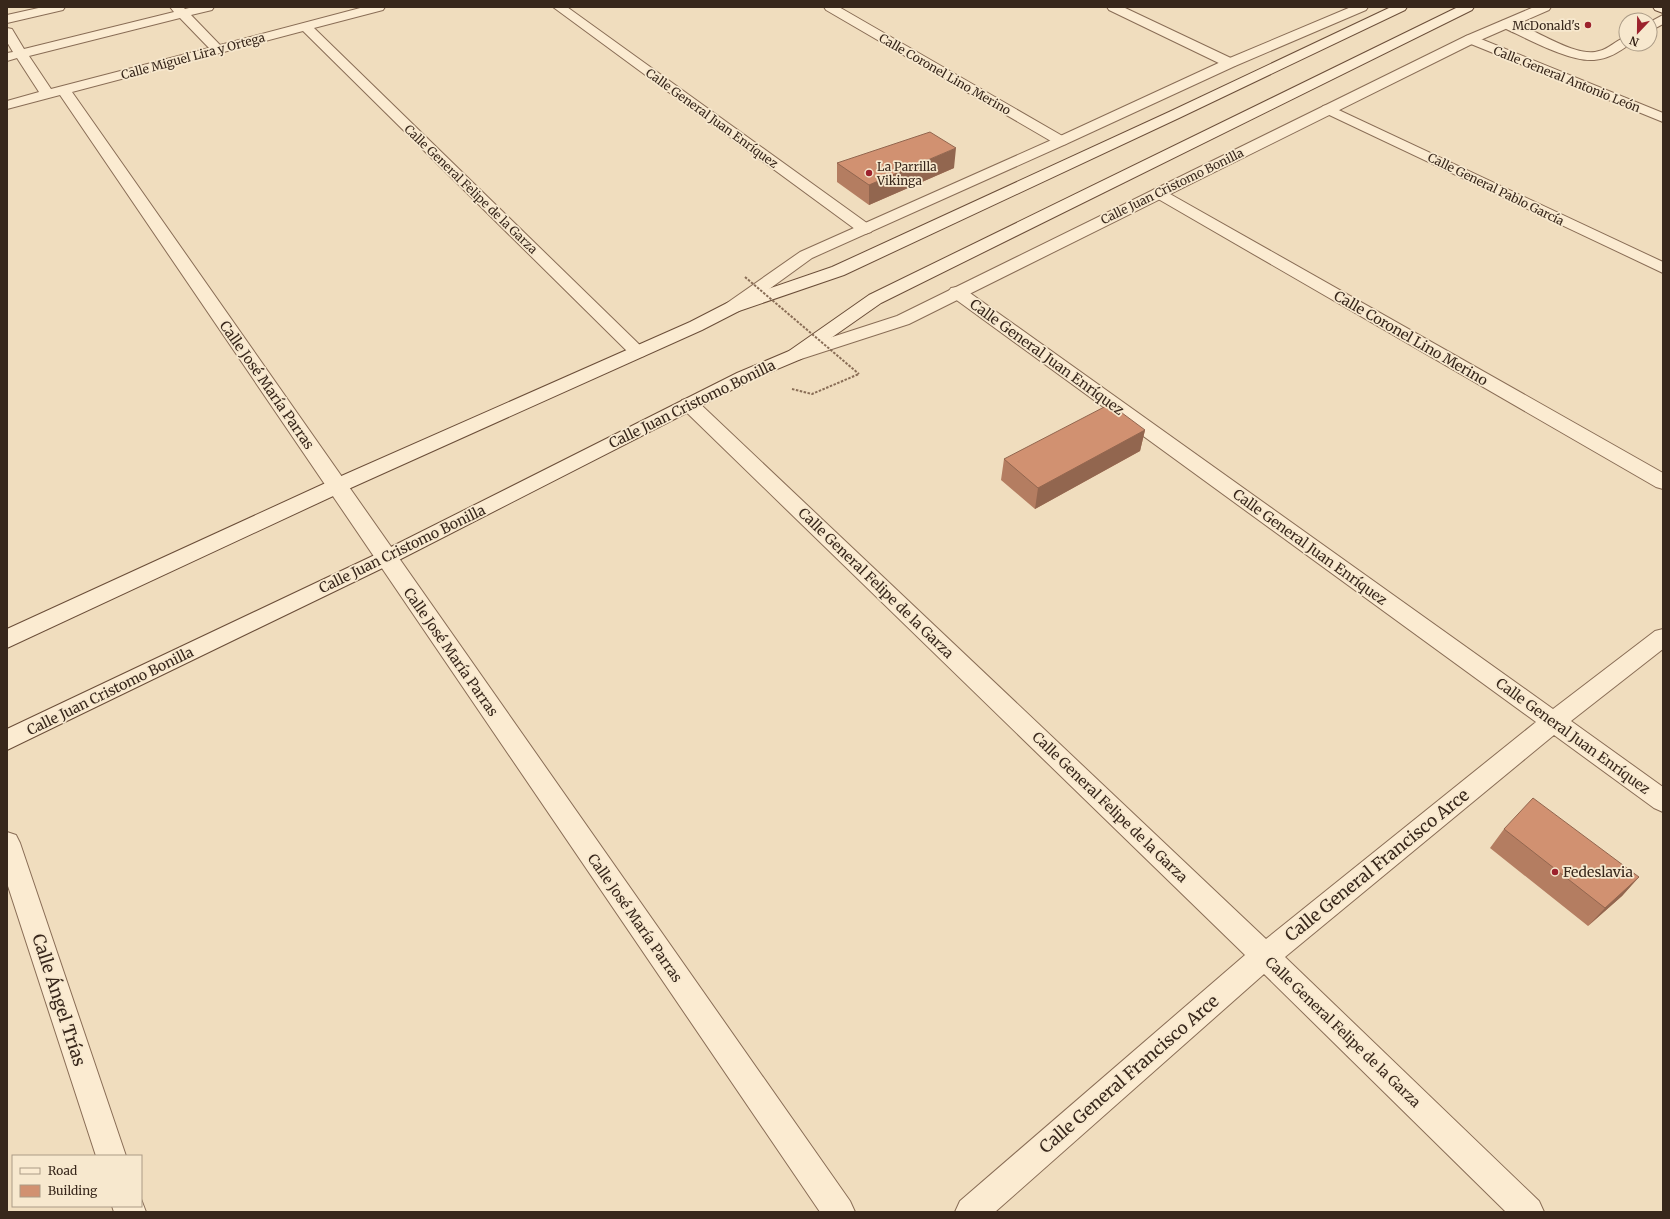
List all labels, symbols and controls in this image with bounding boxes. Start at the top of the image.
north arrow [1618,12,1658,52]
place label: McDonald's [1512,18,1580,33]
marker: McDonald's [1583,20,1593,30]
street label: Calle Miguel Lira y Ortega [119,29,267,82]
street label: Calle Coronel Lino Merino [876,30,1014,118]
text: N [1627,33,1641,49]
street label: Calle General Antonio León [1491,43,1643,115]
street label: Calle General Juan Enríquez [643,65,781,171]
street label: Calle General Felipe de la Garza [401,121,541,257]
street label: Calle Juan Cristomo Bonilla [1098,145,1246,227]
street label: Calle General Pablo García [1425,149,1567,229]
place label: La Parrilla Vikinga [876,159,937,188]
marker: La Parrilla Vikinga [864,168,874,178]
street label: Calle Coronel Lino Merino [1331,287,1491,389]
street label: Calle General Juan Enríquez [966,295,1128,419]
street label: Calle José María Parras [216,317,318,453]
street label: Calle Juan Cristomo Bonilla [606,356,779,452]
street label: Calle General Juan Enríquez [1229,485,1391,609]
street label: Calle Juan Cristomo Bonilla [316,501,489,597]
street label: Calle General Felipe de la Garza [795,504,958,662]
street label: Calle José María Parras [400,584,502,720]
street label: Calle Juan Cristomo Bonilla [24,643,197,739]
street label: Calle General Juan Enríquez [1492,674,1654,798]
street label: Calle General Felipe de la Garza [1029,728,1192,886]
street label: Calle General Francisco Arce [1280,784,1474,946]
street label: Calle José María Parras [584,850,686,986]
place label: Fedeslavia [1563,863,1633,881]
marker: Fedeslavia [1550,867,1560,877]
street label: Calle Ángel Trías [27,931,92,1069]
street label: Calle General Felipe de la Garza [1262,953,1425,1111]
street label: Calle General Francisco Arce [1035,990,1223,1158]
legend [12,1155,142,1207]
text: Road [48,1163,77,1178]
text: Building [48,1183,98,1198]

